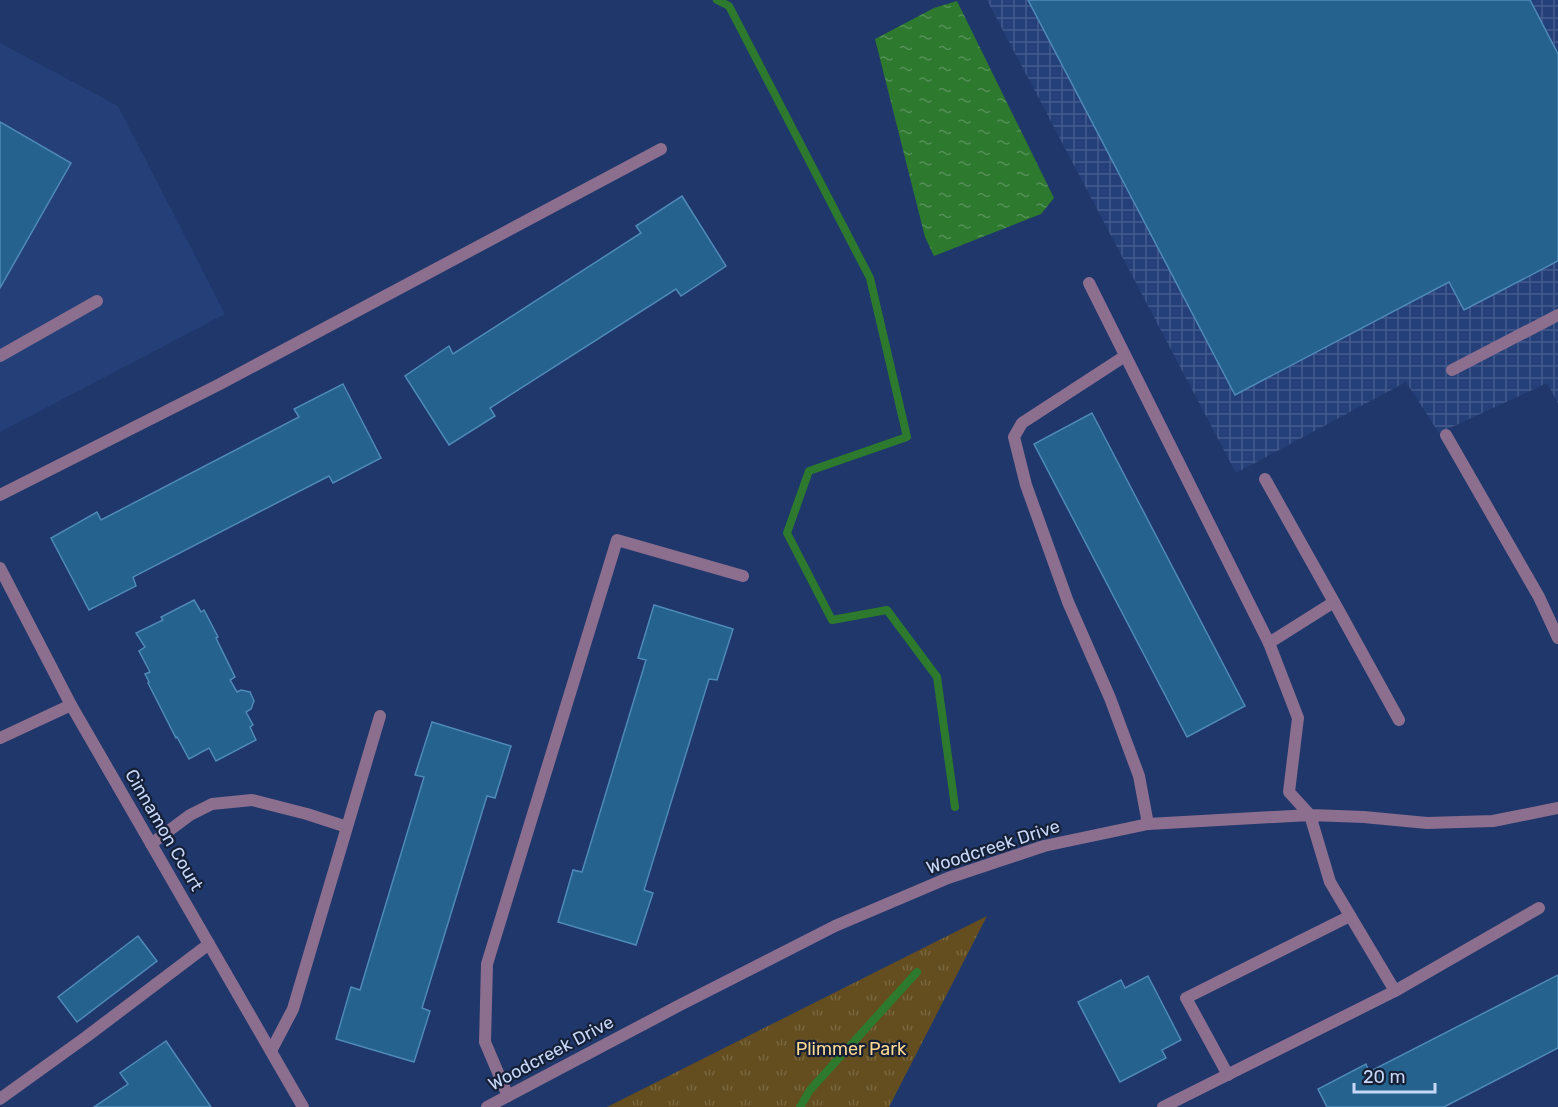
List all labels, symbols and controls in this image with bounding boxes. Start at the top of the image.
street label: Cinnamon Court [120,765,208,895]
street label: Woodcreek Drive [923,815,1063,879]
street label: Woodcreek Drive [484,1011,618,1095]
park label: Plimmer Park [796,1038,907,1060]
scale bar [1354,1056,1435,1094]
text: 20 m [1363,1066,1405,1088]

